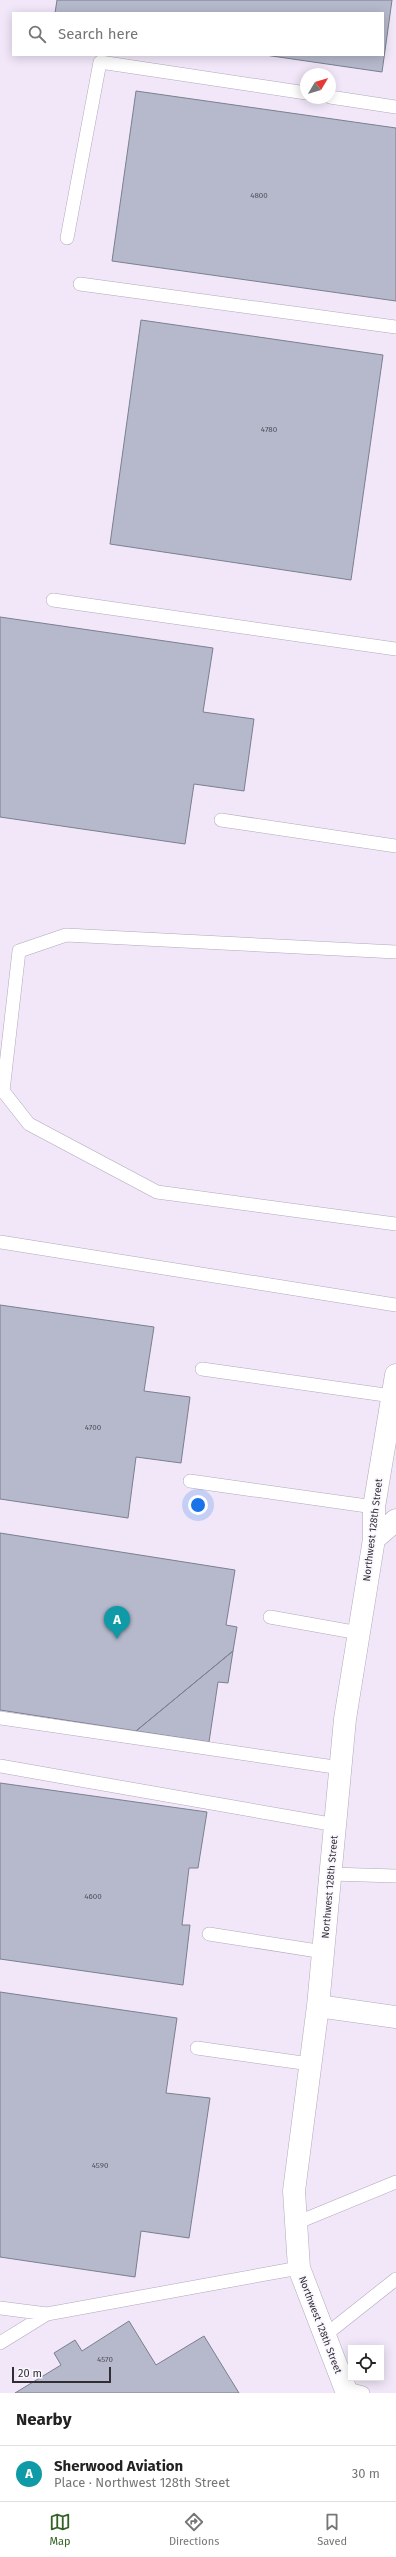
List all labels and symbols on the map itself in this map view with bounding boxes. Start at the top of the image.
north arrow [300,68,336,104]
house number: 4800 [250,191,268,200]
house number: 4780 [261,425,278,434]
house number: 4700 [85,1423,102,1432]
street label: Northwest 128th Street [361,1477,385,1582]
your location [188,1495,208,1515]
pin: A [104,1606,130,1639]
street label: Northwest 128th Street [320,1834,341,1939]
house number: 4600 [84,1892,102,1901]
house number: 4590 [92,2161,109,2170]
street label: Northwest 128th Street [296,2274,344,2376]
house number: 4570 [97,2355,113,2364]
scale bar [12,2365,111,2384]

